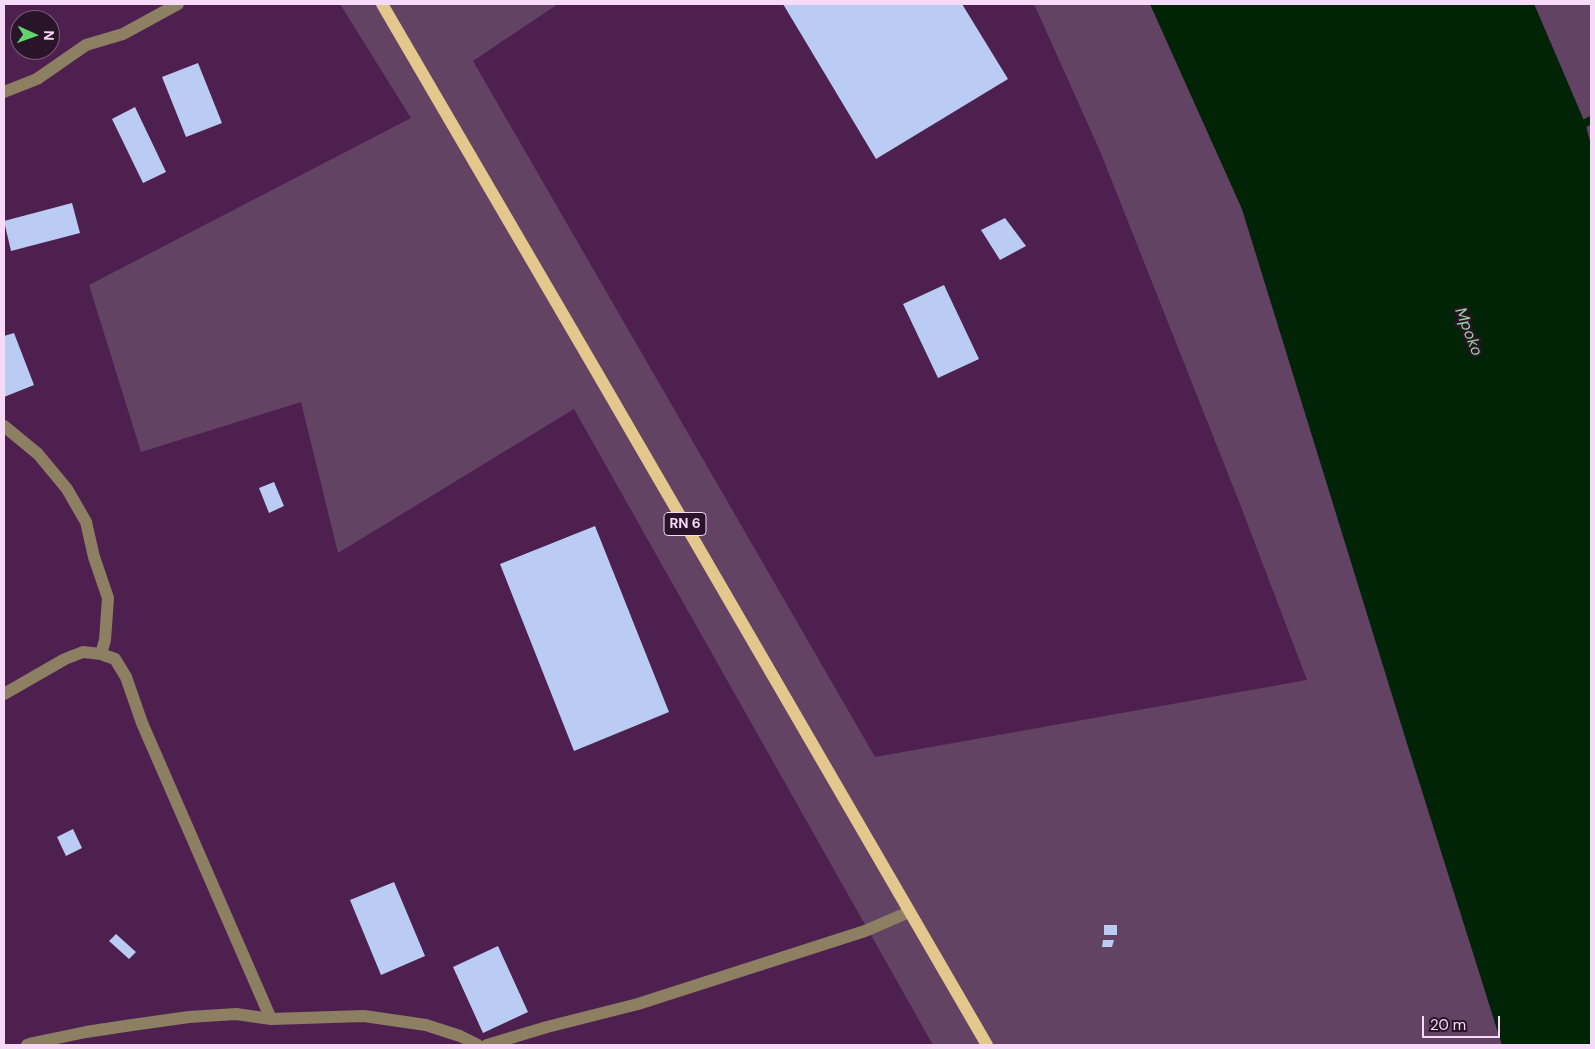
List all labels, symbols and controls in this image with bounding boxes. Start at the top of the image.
north arrow [10,10,60,60]
text: N [40,30,58,41]
water label: Mpoko [1450,305,1486,359]
road number: RN 6 [664,512,706,536]
scale bar [1425,1006,1502,1038]
text: 20 m [1430,1015,1466,1035]

